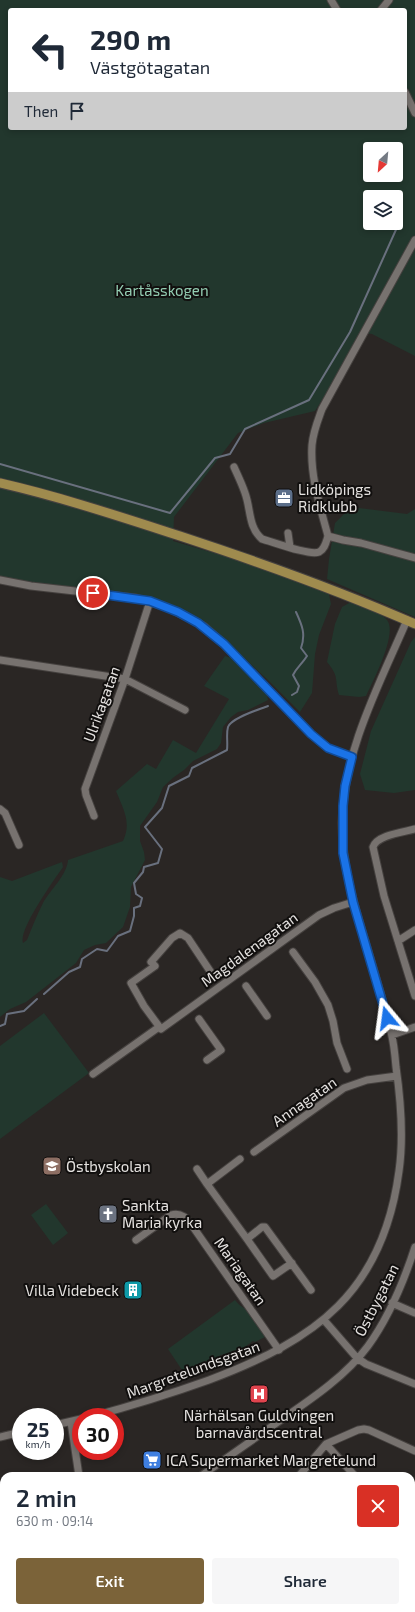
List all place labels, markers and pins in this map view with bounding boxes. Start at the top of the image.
place label: Lidköpings Ridklubb [298,480,371,515]
office icon: Lidköpings Ridklubb [273,487,295,509]
pin [76,576,110,610]
school or university icon: Östbyskolan [41,1155,63,1177]
place label: Östbyskolan [66,1157,151,1175]
place label: Sankta Maria kyrka [122,1196,202,1231]
church icon: Sankta Maria kyrka [97,1203,119,1225]
building icon: Villa Videbeck [122,1279,144,1301]
place label: Villa Videbeck [25,1281,119,1299]
hospital icon: Närhälsan Guldvingen barnavårdscentral [248,1383,270,1405]
place label: Närhälsan Guldvingen barnavårdscentral [184,1406,334,1441]
supermarket icon: ICA Supermarket Margretelund [141,1449,163,1471]
place label: ICA Supermarket Margretelund [166,1451,376,1469]

